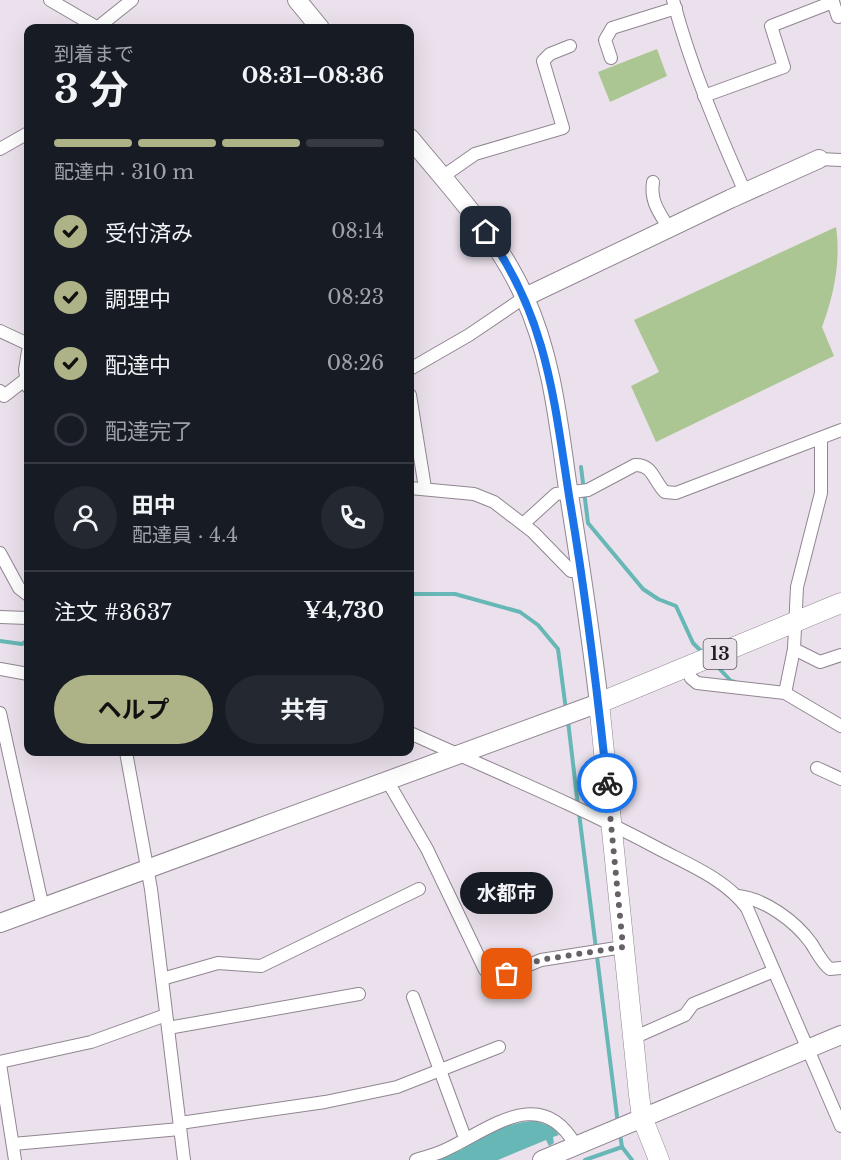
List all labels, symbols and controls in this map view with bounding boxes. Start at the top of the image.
text: 到着まで [54,42,134,66]
text: 08:31–08:36 [242,62,384,89]
text: 3 分 [54,65,128,114]
text: 配達中 · 310 m [54,160,194,184]
pin [460,206,511,257]
icon: check [54,215,87,248]
icon: home [469,215,502,248]
text: 08:14 [331,219,384,243]
text: 受付済み [105,220,193,247]
icon: check [54,281,87,314]
text: 08:23 [327,285,384,309]
text: 調理中 [105,286,171,313]
icon: check [54,347,87,380]
text: 08:26 [327,351,384,375]
text: 配達中 [105,352,171,379]
text: 配達完了 [105,418,193,445]
button: person [54,486,117,549]
button: phone [321,486,384,549]
text: 田中 [132,492,176,519]
text: 配達員 · 4.4 [132,523,238,547]
text: ¥4,730 [303,597,384,624]
text: 注文 #3637 [54,599,171,626]
road number: 13 [704,639,736,669]
button: ヘルプ [54,675,213,744]
button: 共有 [225,675,384,744]
courier [577,753,637,813]
icon: bike [591,767,624,800]
callout: 水都市 [460,872,554,914]
text: 水都市 [477,881,537,905]
pin [481,948,532,999]
icon: bag [490,957,523,990]

